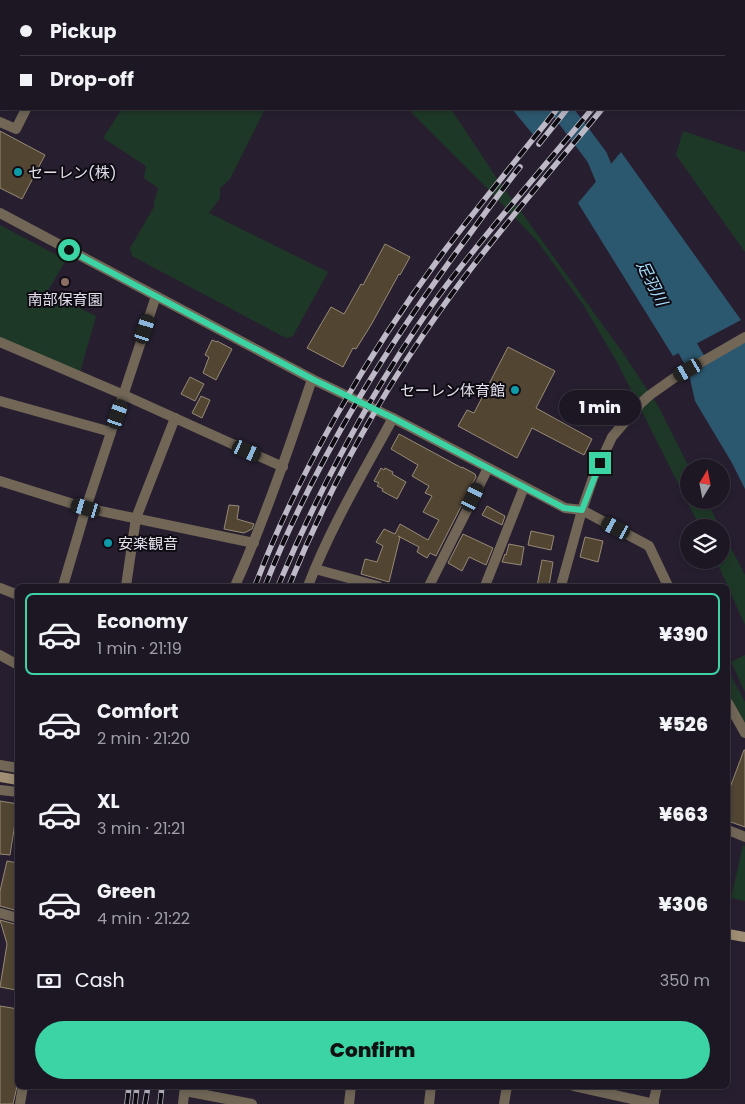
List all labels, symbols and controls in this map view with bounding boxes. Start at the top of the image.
text: Pickup [50,18,116,45]
text: Drop-off [50,66,134,93]
place label: セーレン(株) [28,162,117,183]
marker: セーレン(株) [12,166,24,178]
route start [58,239,80,261]
water label: 足羽川 [631,256,674,311]
marker: 南部保育園 [59,276,71,288]
place label: 南部保育園 [27,289,103,310]
car [133,312,156,346]
car [671,356,704,384]
place label: セーレン体育館 [400,380,505,401]
marker: セーレン体育館 [509,384,521,396]
callout: 1 min [559,390,641,426]
text: 1 min [579,396,621,419]
car [106,397,129,431]
car [230,438,263,464]
route end [589,452,611,474]
north arrow [680,459,730,509]
map controls [680,459,730,569]
car [459,480,486,514]
car [69,496,102,520]
car [599,514,632,542]
button: layers [680,519,730,569]
place label: 安楽観音 [118,533,178,554]
marker: 安楽観音 [102,537,114,549]
text: Economy [97,608,188,635]
icon: car [37,612,82,657]
text: ¥390 [659,621,708,648]
text: 1 min · 21:19 [97,637,182,660]
text: Comfort [97,698,179,725]
icon: car [37,702,82,747]
text: ¥526 [659,711,708,738]
text: 2 min · 21:20 [97,727,190,750]
text: XL [97,788,120,815]
icon: car [37,792,82,837]
text: ¥663 [659,801,708,828]
text: 3 min · 21:21 [97,817,185,840]
text: Green [97,878,156,905]
icon: car [37,882,82,927]
text: ¥306 [659,891,708,918]
text: 4 min · 21:22 [97,907,190,930]
icon: cash [35,967,63,995]
text: Cash [75,967,125,994]
text: 350 m [660,969,710,992]
button: Confirm [35,1021,710,1079]

